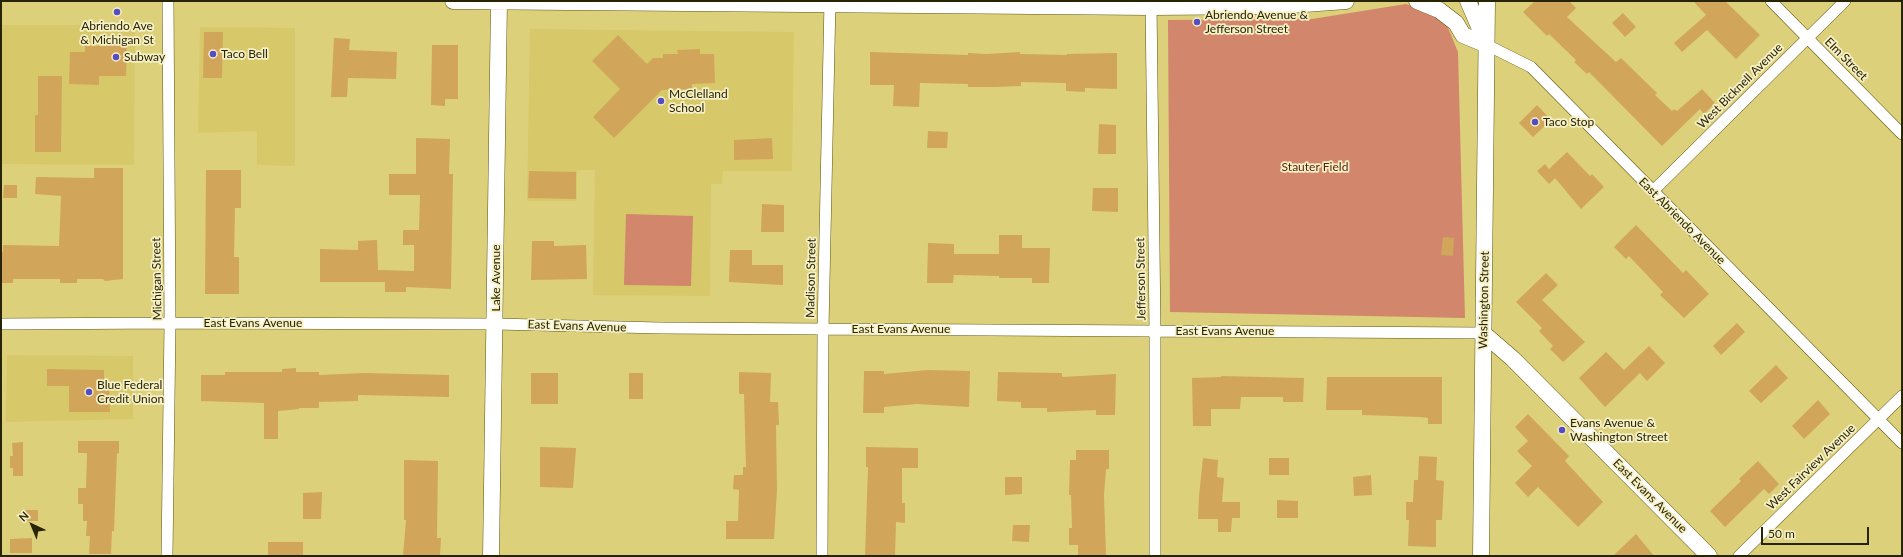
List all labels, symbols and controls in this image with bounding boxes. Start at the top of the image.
marker: Abriendo Ave & Michigan St [112,7,122,17]
place label: Abriendo Avenue & Jefferson Street [1205,8,1308,36]
marker: Abriendo Avenue & Jefferson Street [1192,17,1202,27]
place label: Abriendo Ave & Michigan St [80,19,154,47]
street label: Elm Street [1822,35,1870,83]
street label: West Bicknell Avenue [1694,40,1786,132]
place label: Taco Bell [221,47,268,61]
marker: Taco Bell [208,49,218,59]
place label: Subway [124,50,165,64]
marker: Subway [111,52,121,62]
place label: McClelland School [669,87,728,115]
marker: McClelland School [656,96,666,106]
place label: Taco Stop [1543,115,1594,129]
marker: Taco Stop [1530,117,1540,127]
park label: Stauter Field [1282,160,1348,174]
street label: East Abriendo Avenue [1636,175,1728,267]
street label: Michigan Street [149,237,165,321]
street label: Jefferson Street [1133,237,1149,321]
street label: Madison Street [803,238,819,318]
street label: Lake Avenue [489,244,503,312]
street label: Washington Street [1476,251,1492,349]
street label: East Evans Avenue [204,316,302,330]
street label: East Evans Avenue [527,317,627,335]
street label: East Evans Avenue [852,322,950,336]
street label: East Evans Avenue [1176,324,1274,338]
place label: Blue Federal Credit Union [97,378,164,406]
marker: Blue Federal Credit Union [84,387,94,397]
place label: Evans Avenue & Washington Street [1570,416,1668,444]
street label: West Fairview Avenue [1764,421,1858,513]
marker: Evans Avenue & Washington Street [1557,425,1567,435]
street label: East Evans Avenue [1610,456,1690,536]
north arrow [12,505,52,545]
text: N [16,508,31,524]
scale bar [1763,519,1871,545]
text: 50 m [1768,526,1795,541]

